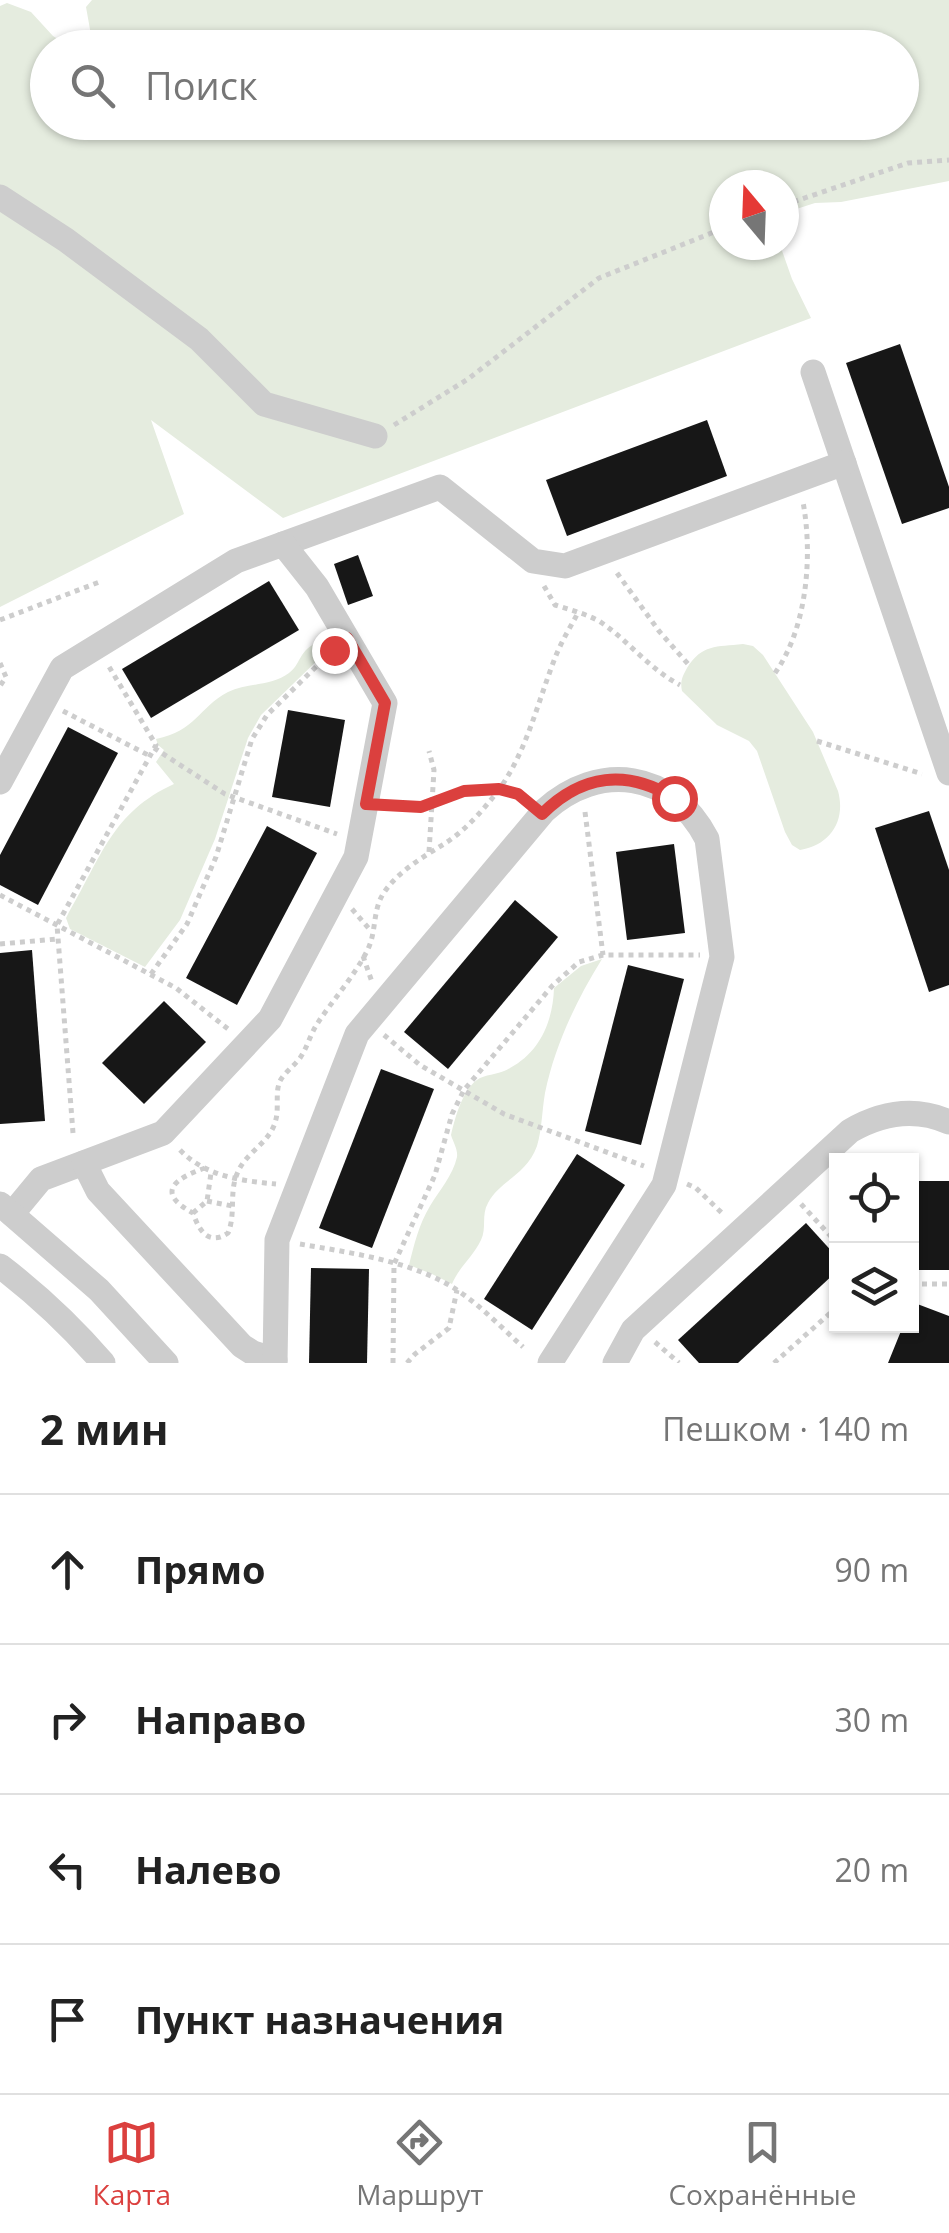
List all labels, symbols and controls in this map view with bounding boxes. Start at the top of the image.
search box [30,30,919,140]
icon: search [65,58,120,113]
text: Поиск [145,59,258,111]
north arrow [709,170,799,260]
route end [312,628,358,674]
route start [652,776,698,822]
map controls [829,1153,919,1333]
button: locate [829,1153,919,1243]
button: layers [829,1243,919,1333]
text: 2 мин [40,1400,168,1457]
text: Пешком · 140 m [662,1407,909,1450]
icon: ahead [40,1542,95,1597]
text: Прямо [135,1543,266,1595]
text: 90 m [834,1548,909,1591]
icon: right [40,1692,95,1747]
text: Направо [135,1693,306,1745]
text: 30 m [834,1698,909,1741]
icon: left [40,1842,95,1897]
text: Налево [135,1843,281,1895]
text: 20 m [834,1848,909,1891]
icon: arrive [40,1992,95,2047]
text: Пункт назначения [135,1993,504,2045]
tab: Карта [93,2115,171,2213]
tab: Маршрут [356,2115,483,2213]
tab: Сохранённые [668,2115,856,2213]

